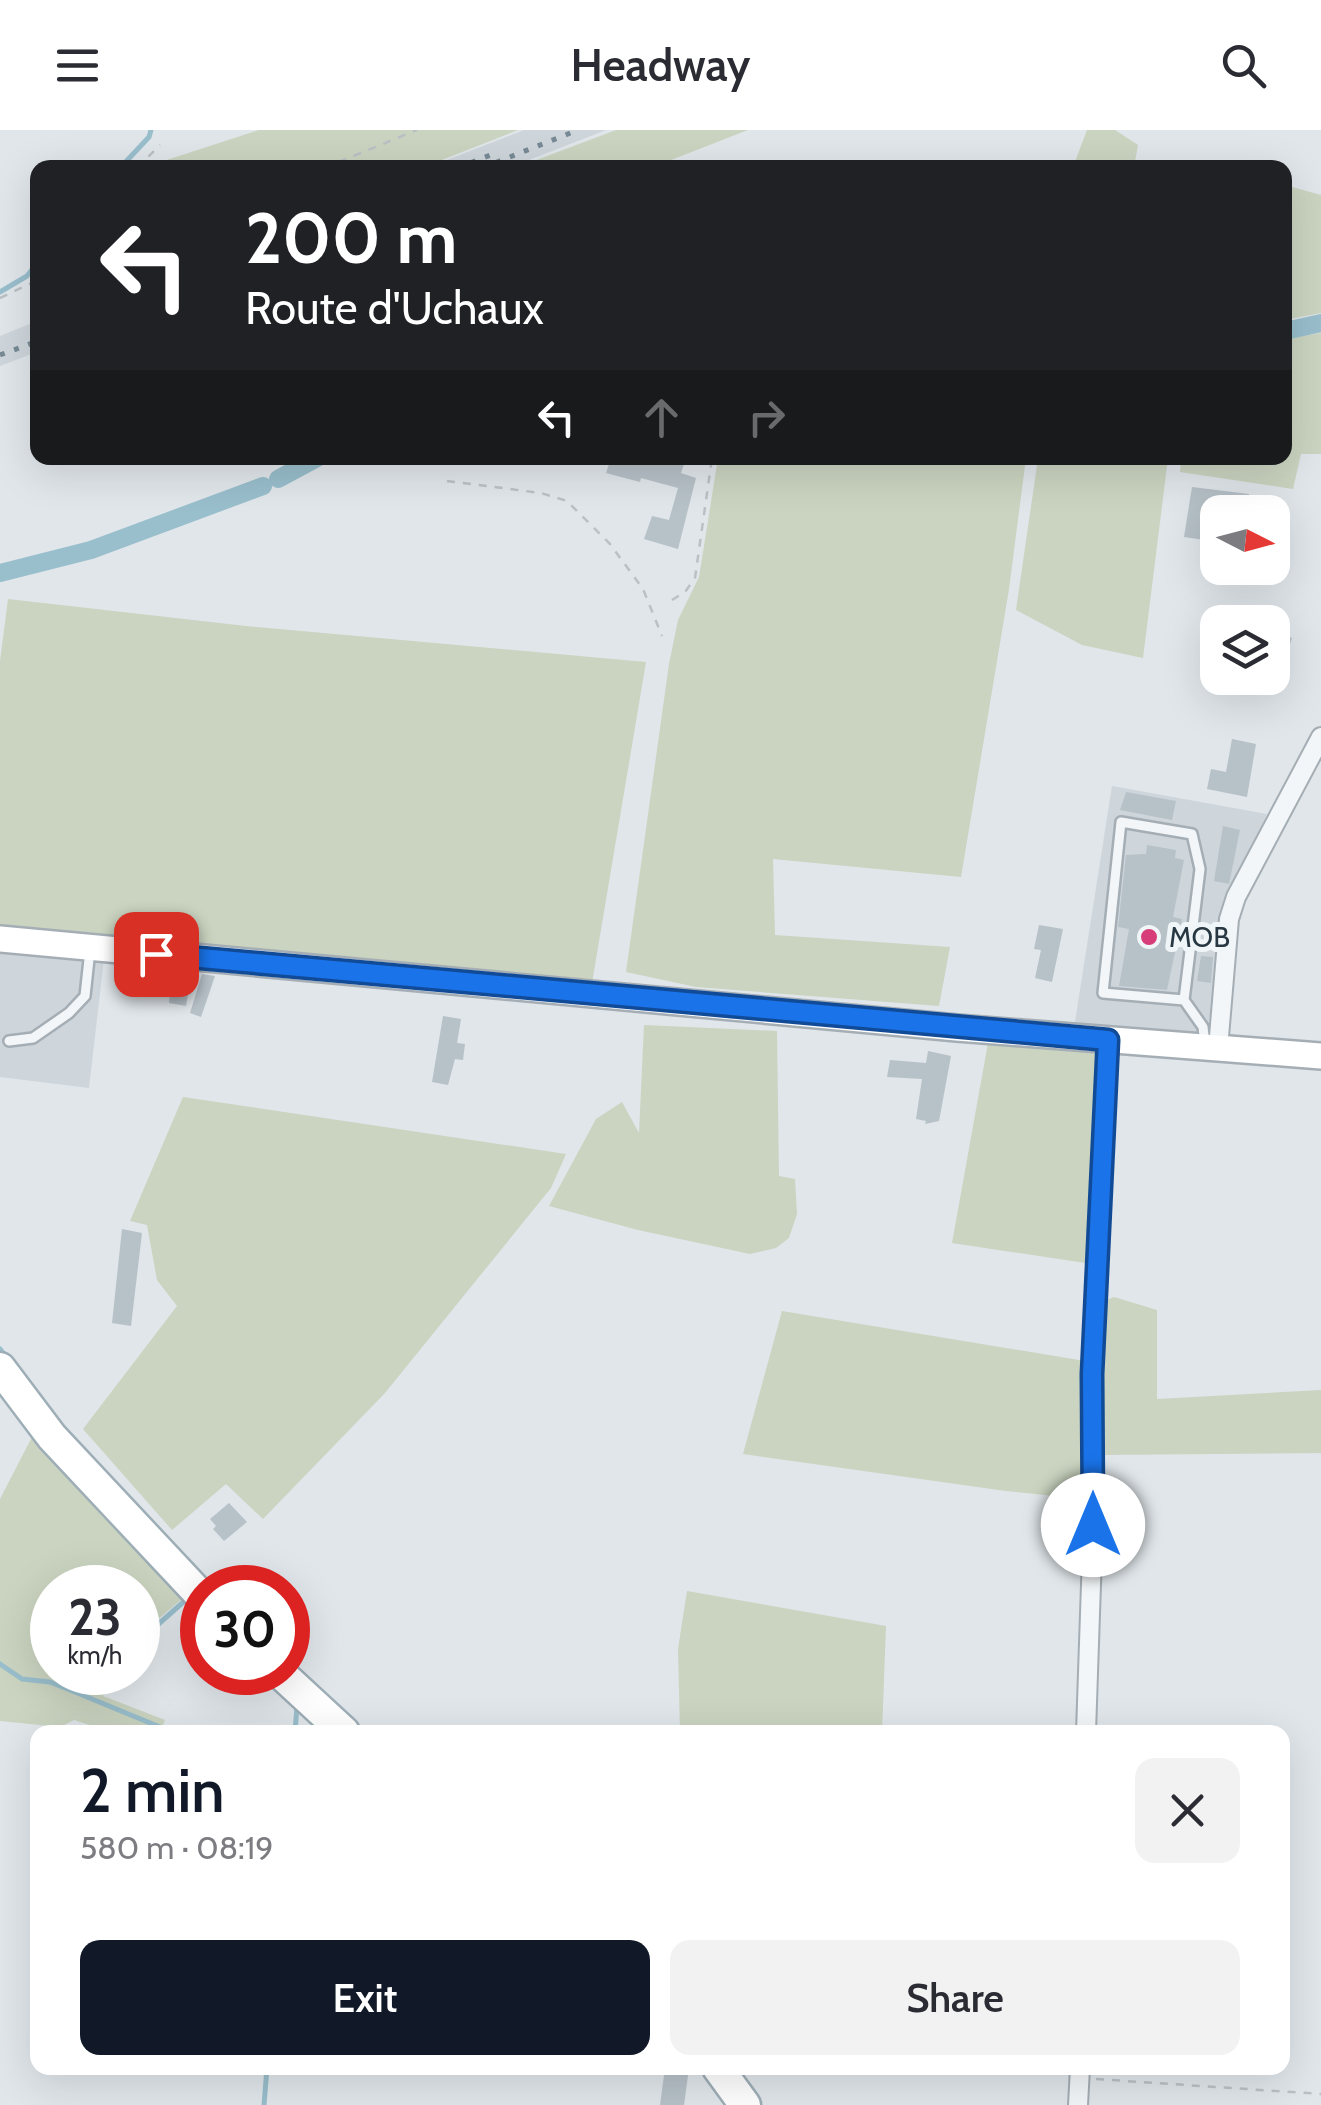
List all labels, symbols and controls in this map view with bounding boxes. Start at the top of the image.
icon: menu [50,38,105,93]
text: Headway [571,38,750,92]
icon: search [1216,38,1271,93]
text: 200 m [245,195,457,281]
icon: left [80,200,210,330]
text: Route d'Uchaux [245,281,544,335]
icon: left [529,390,584,445]
icon: ahead [634,390,689,445]
icon: right [739,390,794,445]
north arrow [1200,495,1290,585]
map controls [1200,495,1290,695]
button: layers [1200,605,1290,695]
pin [114,912,199,997]
place label: MOB [1169,920,1230,954]
marker: MOB [1138,926,1160,948]
icon: arrive [129,927,184,982]
position arrow [1041,1473,1145,1577]
speed limit sign: 30 [180,1565,310,1695]
text: 23 [68,1587,122,1648]
text: km/h [68,1640,122,1670]
text: 2 min [80,1754,225,1827]
button: close [1135,1758,1240,1863]
text: 580 m · 08:19 [80,1828,273,1867]
button: Exit [80,1940,650,2055]
button: Share [670,1940,1240,2055]

